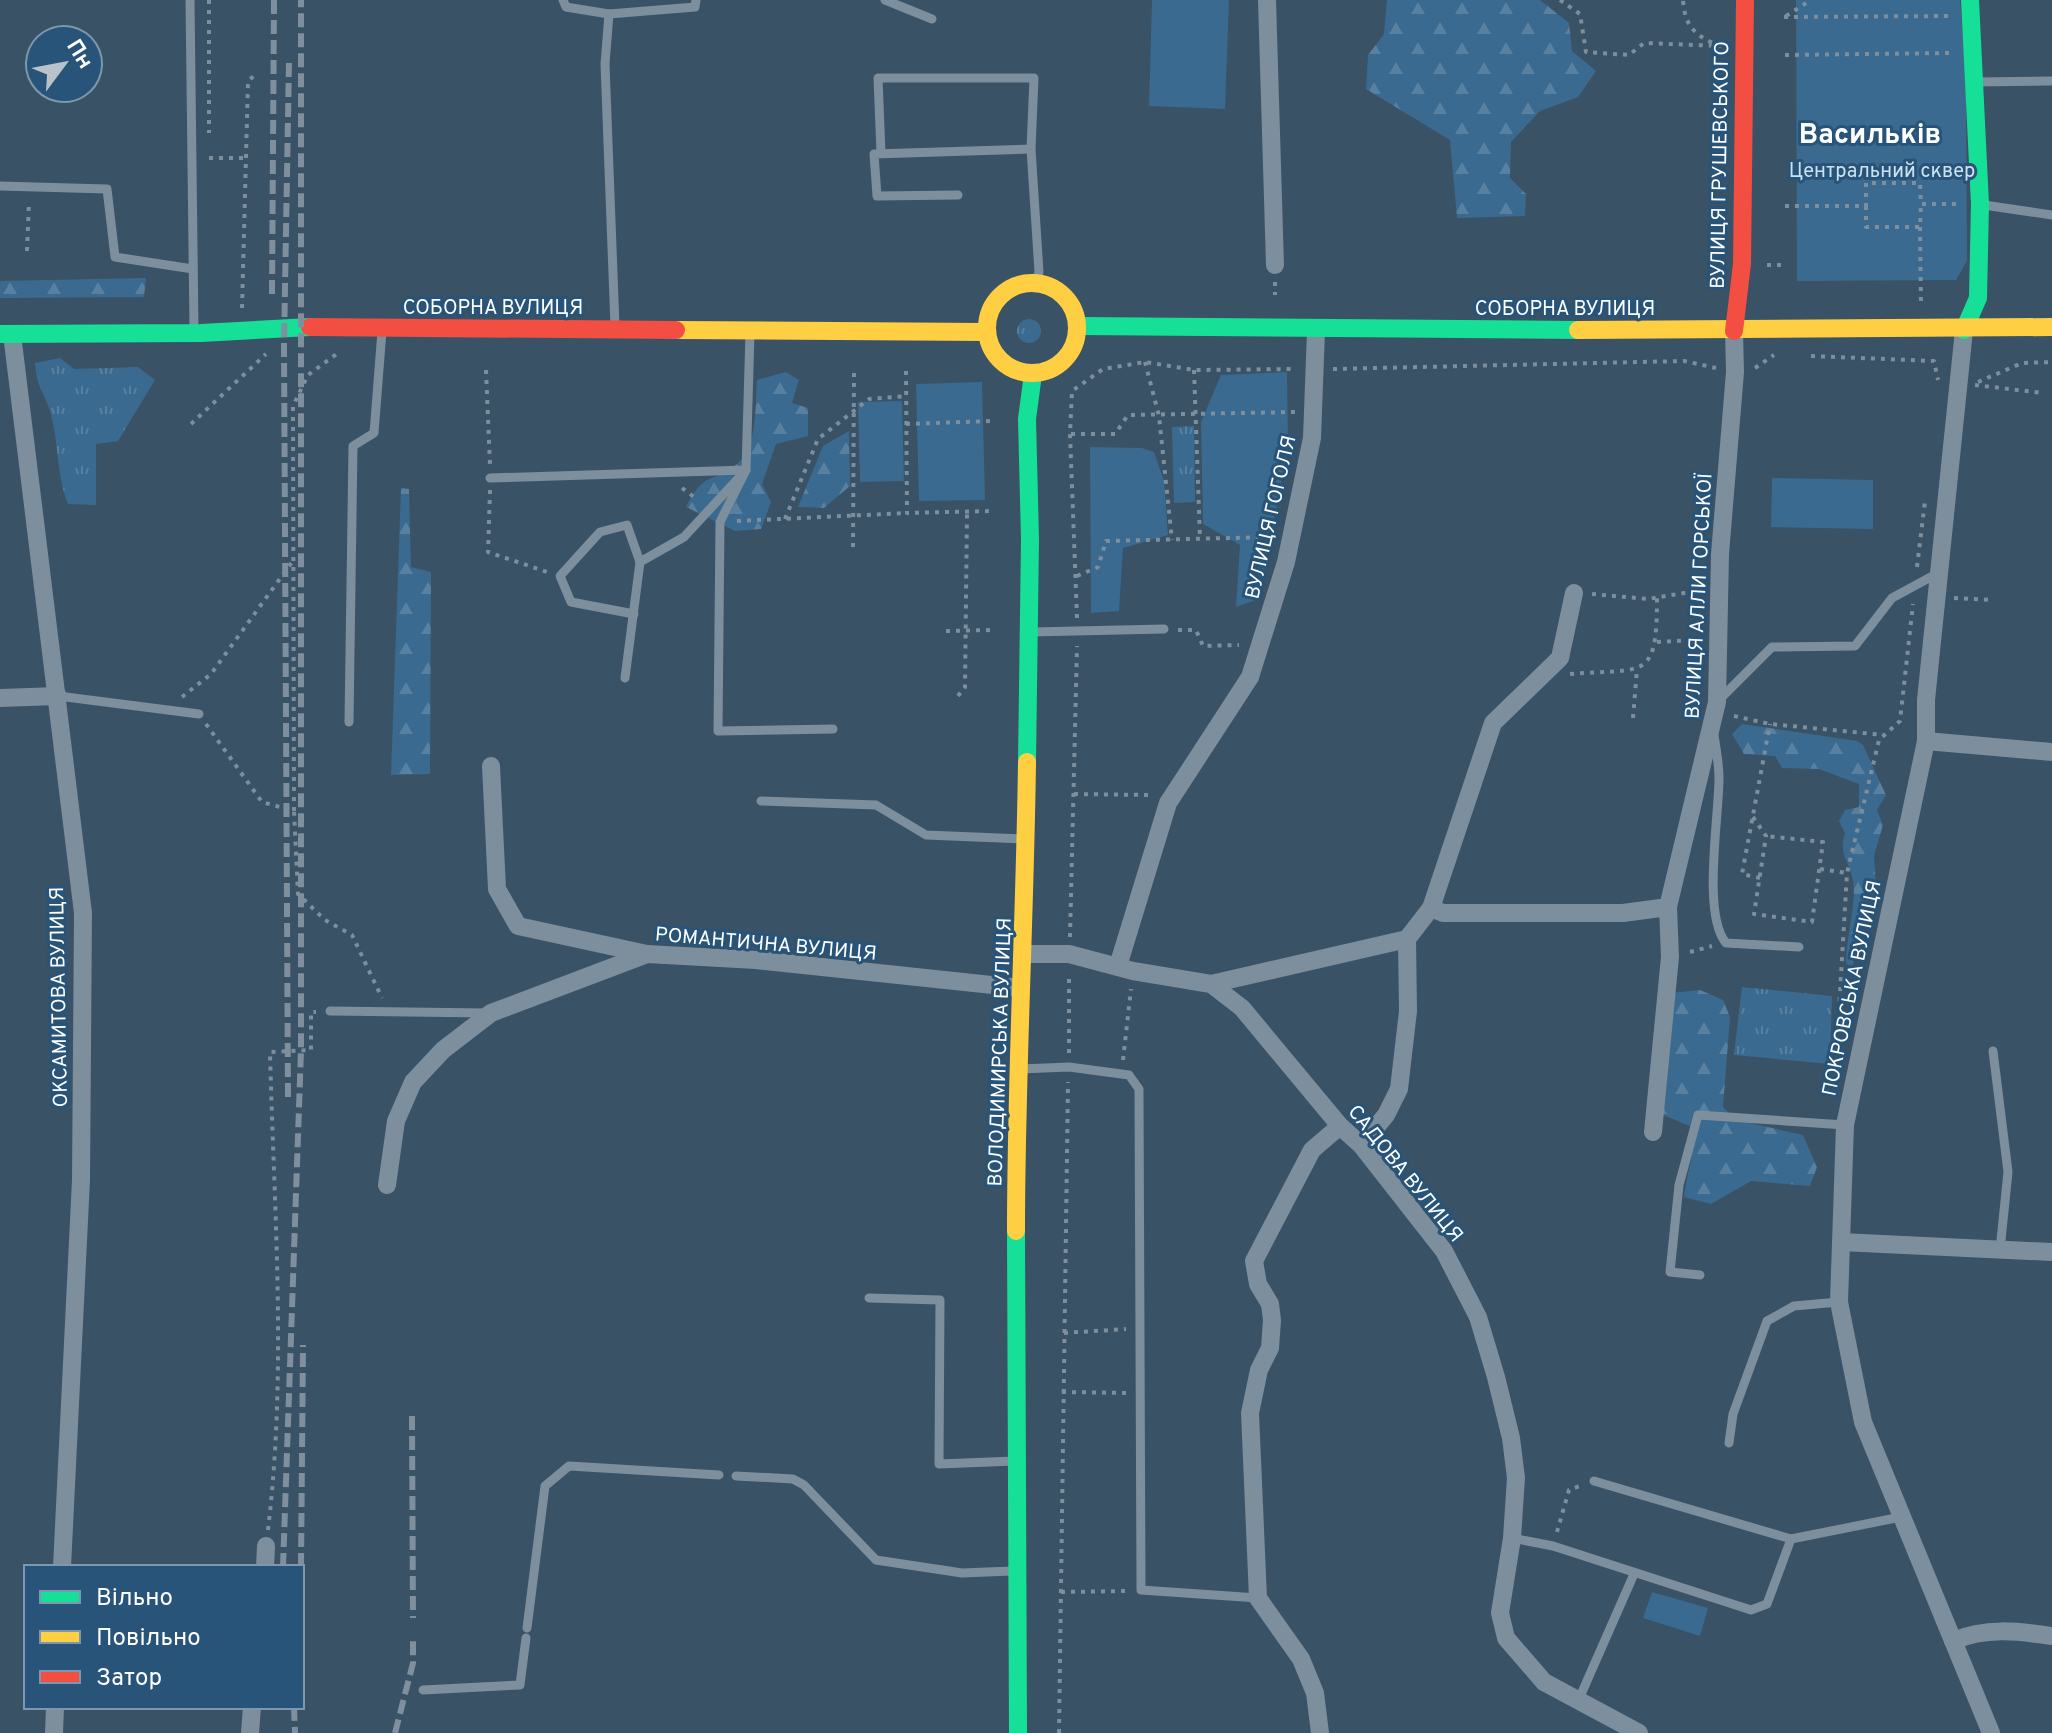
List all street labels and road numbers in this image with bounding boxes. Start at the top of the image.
street label: ВУЛИЦЯ ГРУШЕВСЬКОГО [1706,41,1736,289]
street label: СОБОРНА ВУЛИЦЯ [403,296,583,322]
street label: СОБОРНА ВУЛИЦЯ [1475,297,1655,323]
street label: ВУЛИЦЯ ГОГОЛЯ [1240,433,1303,602]
street label: ВУЛИЦЯ АЛЛИ ГОРСЬКОЇ [1680,472,1719,720]
street label: ПОКРОВСЬКА ВУЛИЦЯ [1817,878,1889,1099]
street label: ОКСАМИТОВА ВУЛИЦЯ [45,886,75,1108]
street label: ВОЛОДИМИРСЬКА ВУЛИЦЯ [983,917,1019,1187]
street label: РОМАНТИЧНА ВУЛИЦЯ [654,922,878,968]
street label: САДОВА ВУЛИЦЯ [1341,1100,1468,1248]

